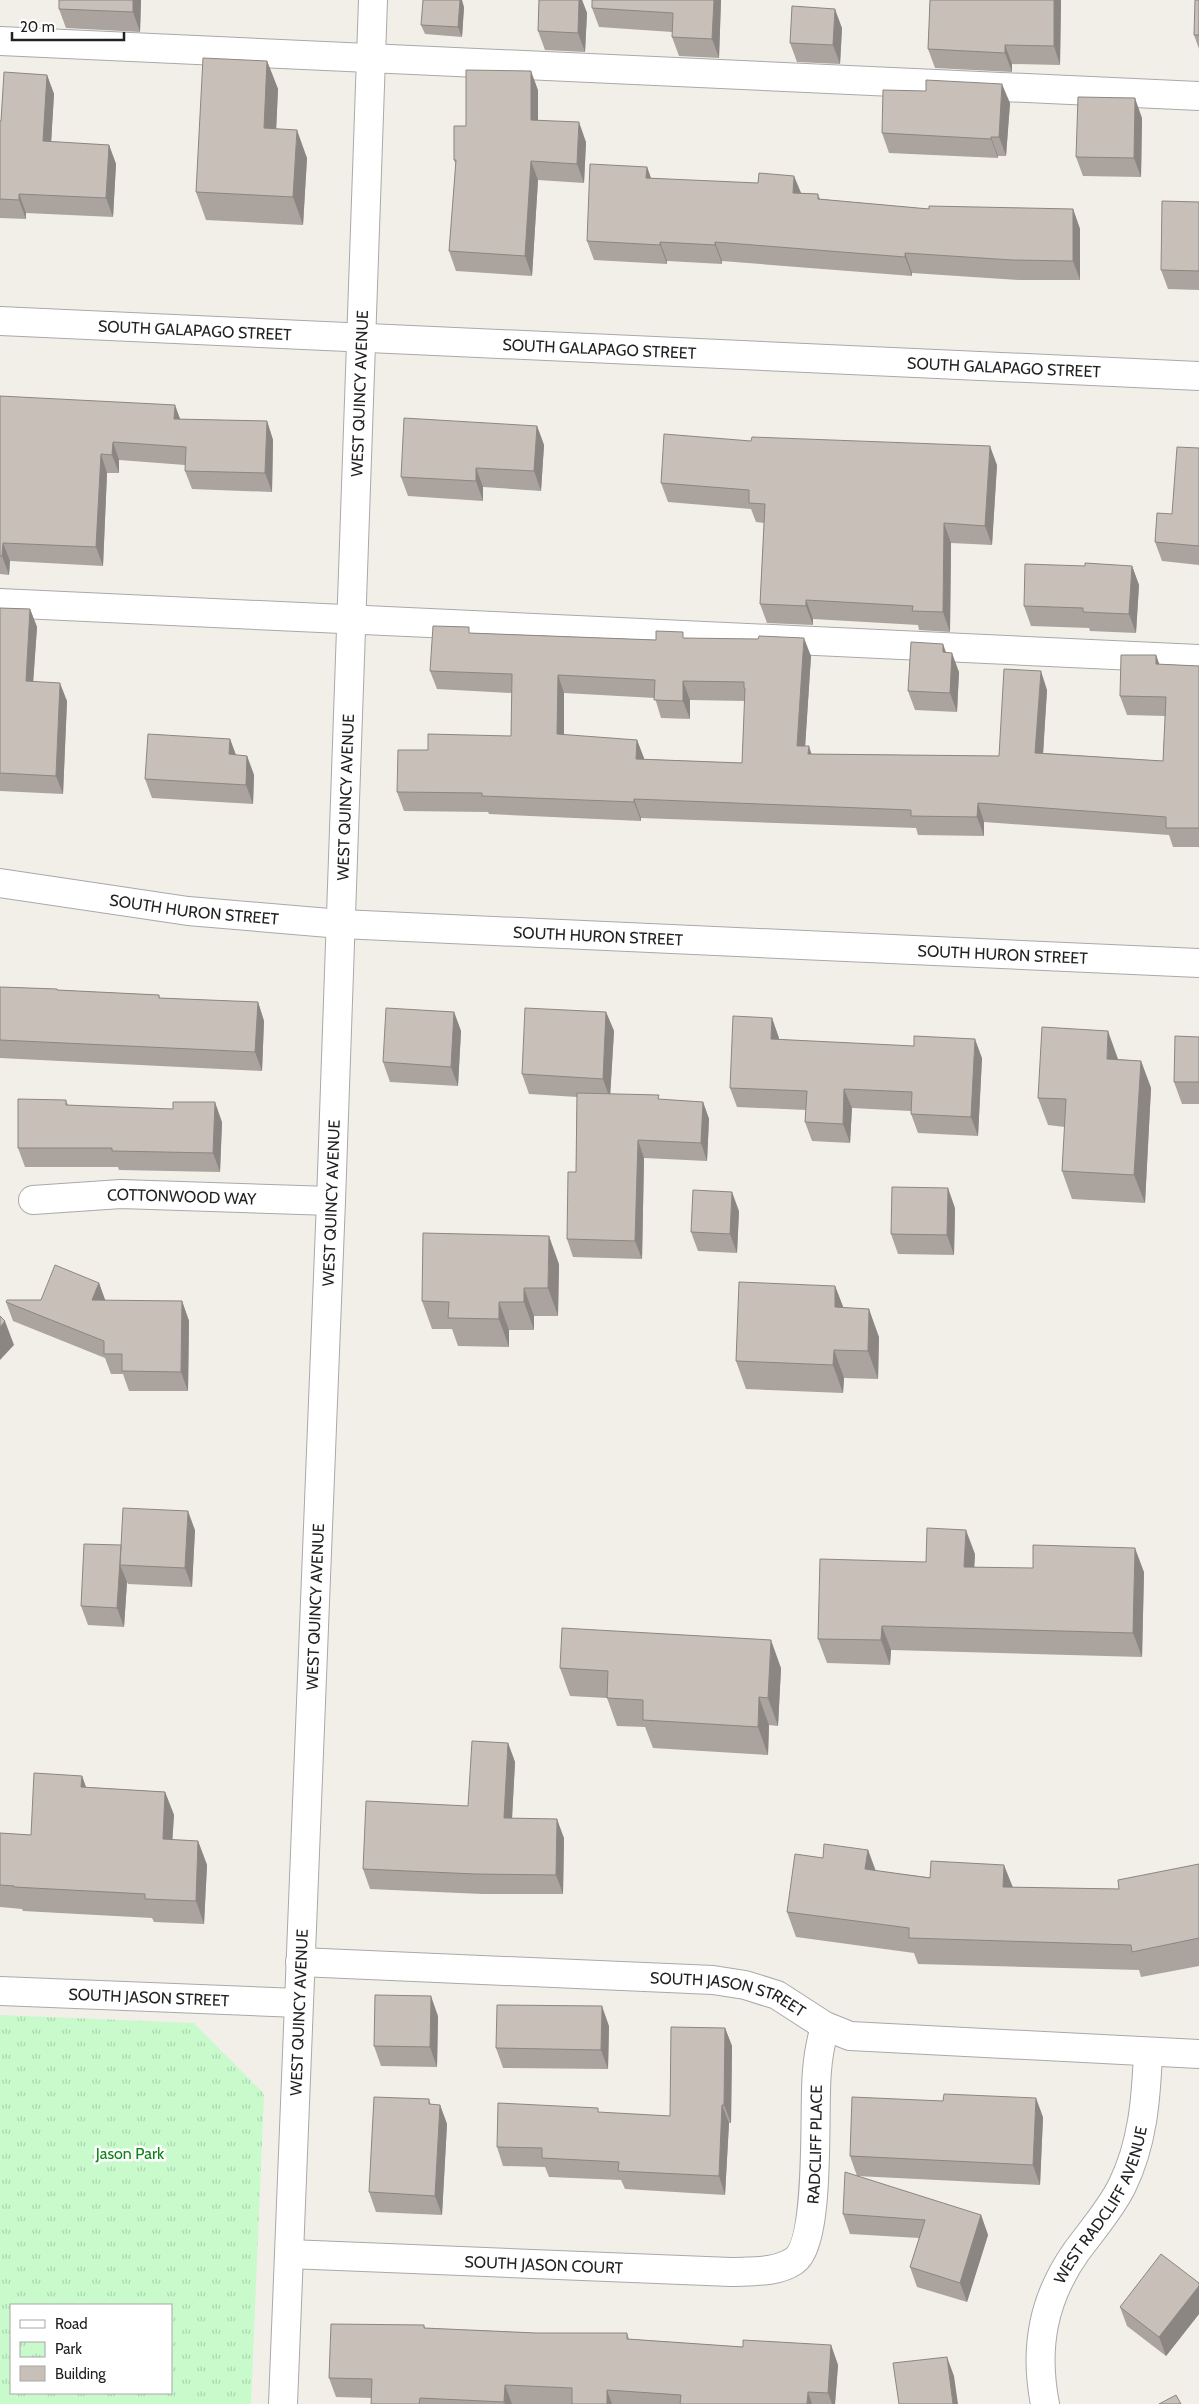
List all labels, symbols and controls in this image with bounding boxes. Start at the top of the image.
scale bar [12,10,125,42]
text: 20 m [20,18,55,36]
street label: WEST QUINCY AVENUE [347,310,372,477]
street label: SOUTH GALAPAGO STREET [97,316,293,344]
street label: SOUTH GALAPAGO STREET [502,335,697,362]
street label: SOUTH GALAPAGO STREET [907,353,1102,381]
street label: WEST QUINCY AVENUE [333,713,358,881]
street label: SOUTH HURON STREET [108,890,280,928]
street label: SOUTH HURON STREET [513,922,684,949]
street label: SOUTH HURON STREET [917,941,1089,967]
street label: WEST QUINCY AVENUE [318,1119,343,1287]
street label: COTTONWOOD WAY [107,1184,258,1208]
street label: WEST QUINCY AVENUE [302,1523,328,1690]
street label: WEST QUINCY AVENUE [286,1928,311,2096]
street label: SOUTH JASON STREET [650,1968,810,2021]
street label: SOUTH JASON STREET [68,1984,230,2010]
street label: RADCLIFF PLACE [803,2084,826,2205]
street label: WEST RADCLIFF AVENUE [1050,2124,1151,2287]
park label: Jason Park [95,2144,165,2163]
street label: SOUTH JASON COURT [464,2252,624,2277]
legend [10,2304,172,2394]
text: Road [55,2315,88,2333]
text: Park [55,2340,82,2358]
text: Building [55,2365,106,2383]

